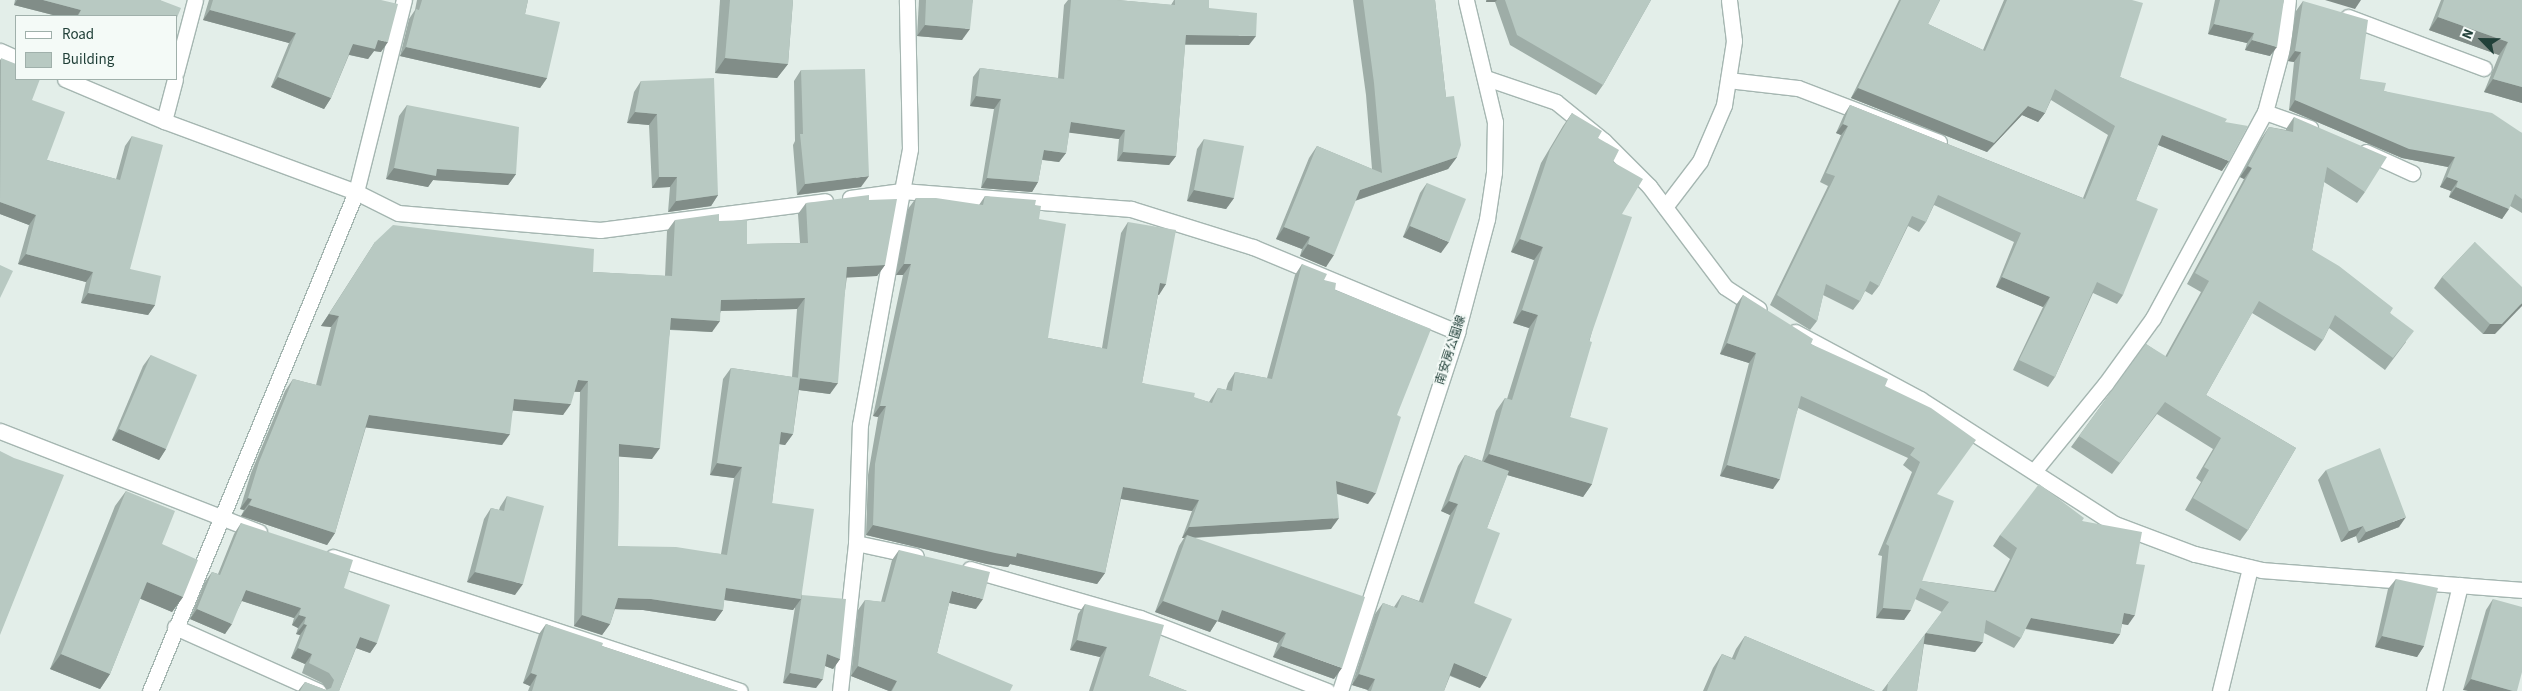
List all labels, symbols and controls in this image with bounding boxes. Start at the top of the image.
legend [15,15,178,80]
north arrow [2457,15,2507,65]
text: Road [62,24,94,45]
text: N [2457,26,2479,42]
text: Building [62,49,114,70]
street label: 南安房公園線 [1433,314,1469,386]

